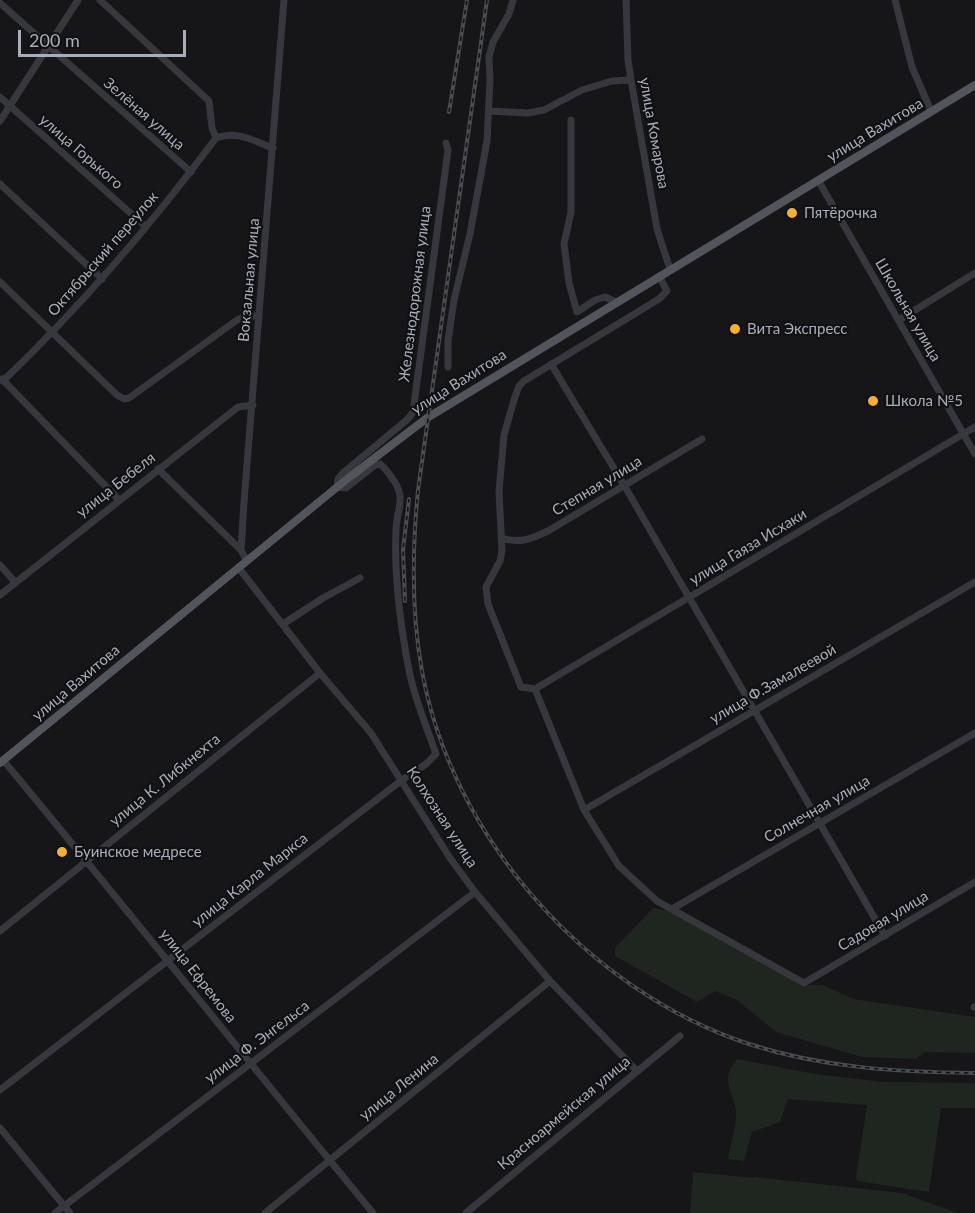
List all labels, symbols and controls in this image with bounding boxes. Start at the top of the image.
scale bar [21,18,189,56]
text: 200 m [29,29,80,51]
street label: Зелёная улица [100,74,188,154]
street label: улица Комарова [635,76,673,190]
street label: улица Вахитова [824,94,926,166]
street label: улица Горького [36,111,126,193]
street label: Октябрьский переулок [44,188,162,320]
place label: Пятёрочка [804,204,877,222]
street label: Железнодорожная улица [395,205,435,383]
marker: Пятёрочка [785,206,799,220]
street label: Вокзальная улица [235,217,263,343]
street label: Школьная улица [871,255,945,365]
place label: Вита Экспресс [747,320,848,338]
marker: Вита Экспресс [728,322,742,336]
street label: улица Вахитова [408,346,510,418]
place label: Школа №5 [885,392,963,410]
marker: Школа №5 [866,394,880,408]
street label: улица Бебеля [73,449,159,521]
street label: Степная улица [549,452,645,520]
street label: улица Гаяза Исхаки [686,505,810,589]
street label: улица Ф.Замалеевой [707,640,839,728]
street label: улица Вахитова [29,641,123,725]
street label: улица К. Либкнехта [106,730,224,830]
street label: Колхозная улица [403,763,481,871]
street label: Солнечная улица [761,771,873,847]
street label: улица Карла Маркса [188,829,312,931]
place label: Буинское медресе [74,843,202,861]
marker: Буинское медресе [55,845,69,859]
street label: Садовая улица [835,887,931,955]
street label: улица Ефремова [156,926,240,1026]
street label: улица Ф. Энгельса [201,997,313,1087]
street label: улица Ленина [356,1050,442,1124]
street label: Красноармейская улица [494,1052,634,1174]

